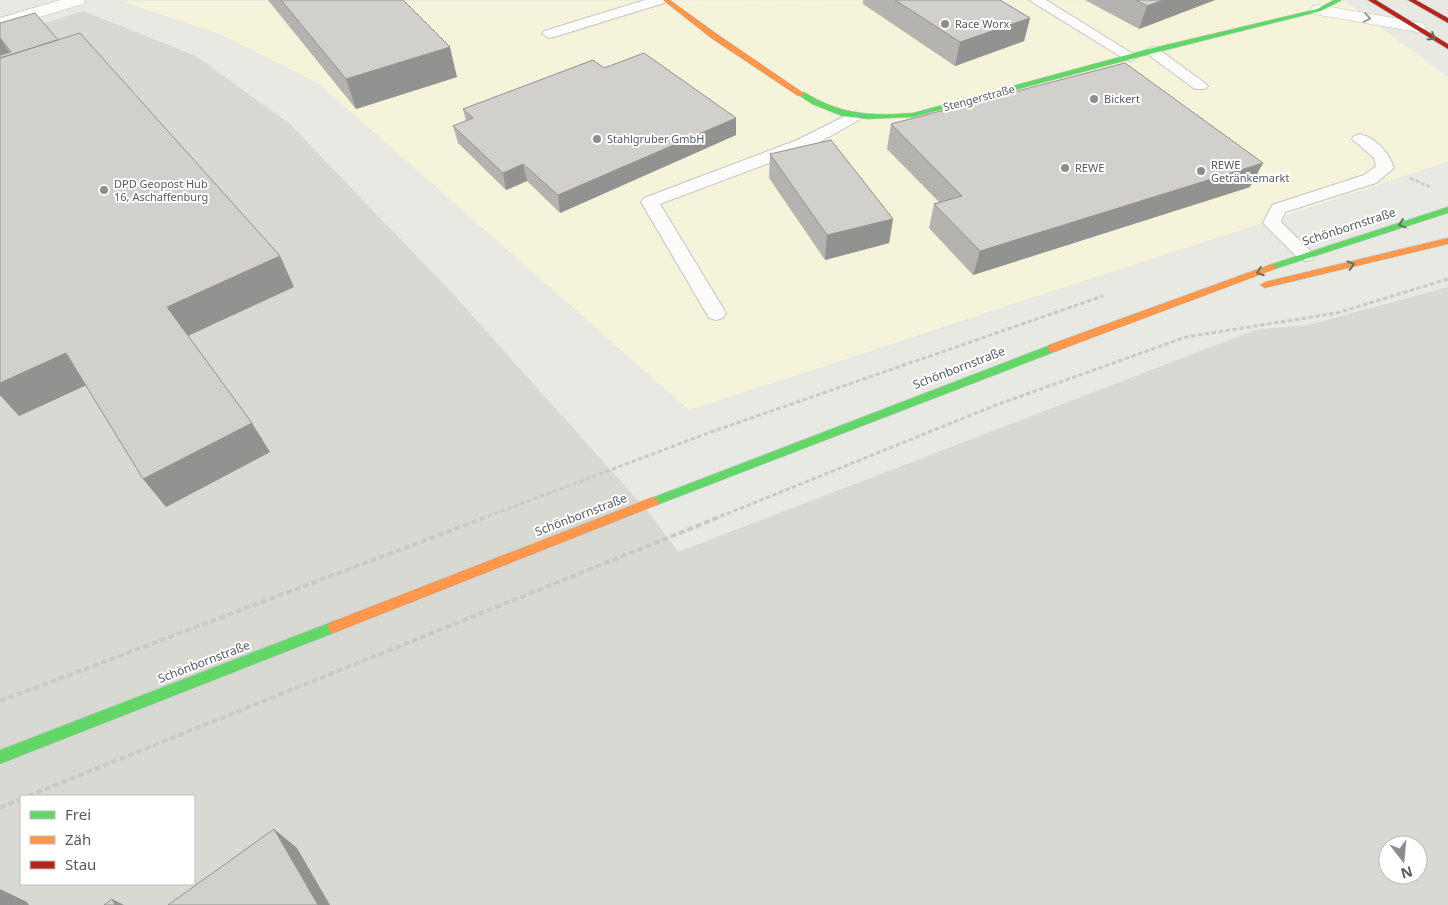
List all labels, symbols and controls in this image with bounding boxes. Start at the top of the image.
one-way arrow [1362,12,1371,22]
place label: Race Worx [955,16,1010,31]
marker: Race Worx [939,18,951,30]
one-way arrow [1427,31,1436,40]
street label: Stengerstraße [941,81,1016,114]
place label: Bickert [1104,91,1140,106]
marker: Bickert [1088,93,1100,105]
place label: Stahlgruber GmbH [607,131,705,146]
marker: Stahlgruber GmbH [591,133,603,145]
place label: REWE Getränkemarkt [1211,157,1289,185]
place label: REWE [1075,160,1104,175]
marker: REWE [1059,162,1071,174]
marker: REWE Getränkemarkt [1195,165,1207,177]
place label: DPD Geopost Hub 16, Aschaffenburg [114,176,208,204]
marker: DPD Geopost Hub 16, Aschaffenburg [98,184,110,196]
street label: Schönbornstraße [1300,203,1398,250]
one-way arrow [1398,219,1406,229]
one-way arrow [1347,260,1356,271]
one-way arrow [1256,266,1265,276]
street label: Schönbornstraße [910,342,1008,393]
street label: Schönbornstraße [532,489,630,540]
street label: Schönbornstraße [155,636,253,687]
legend [20,795,195,885]
text: Frei [65,804,91,824]
text: Zäh [65,829,91,849]
north arrow [1378,835,1428,885]
text: Stau [65,854,96,874]
text: N [1399,862,1415,884]

